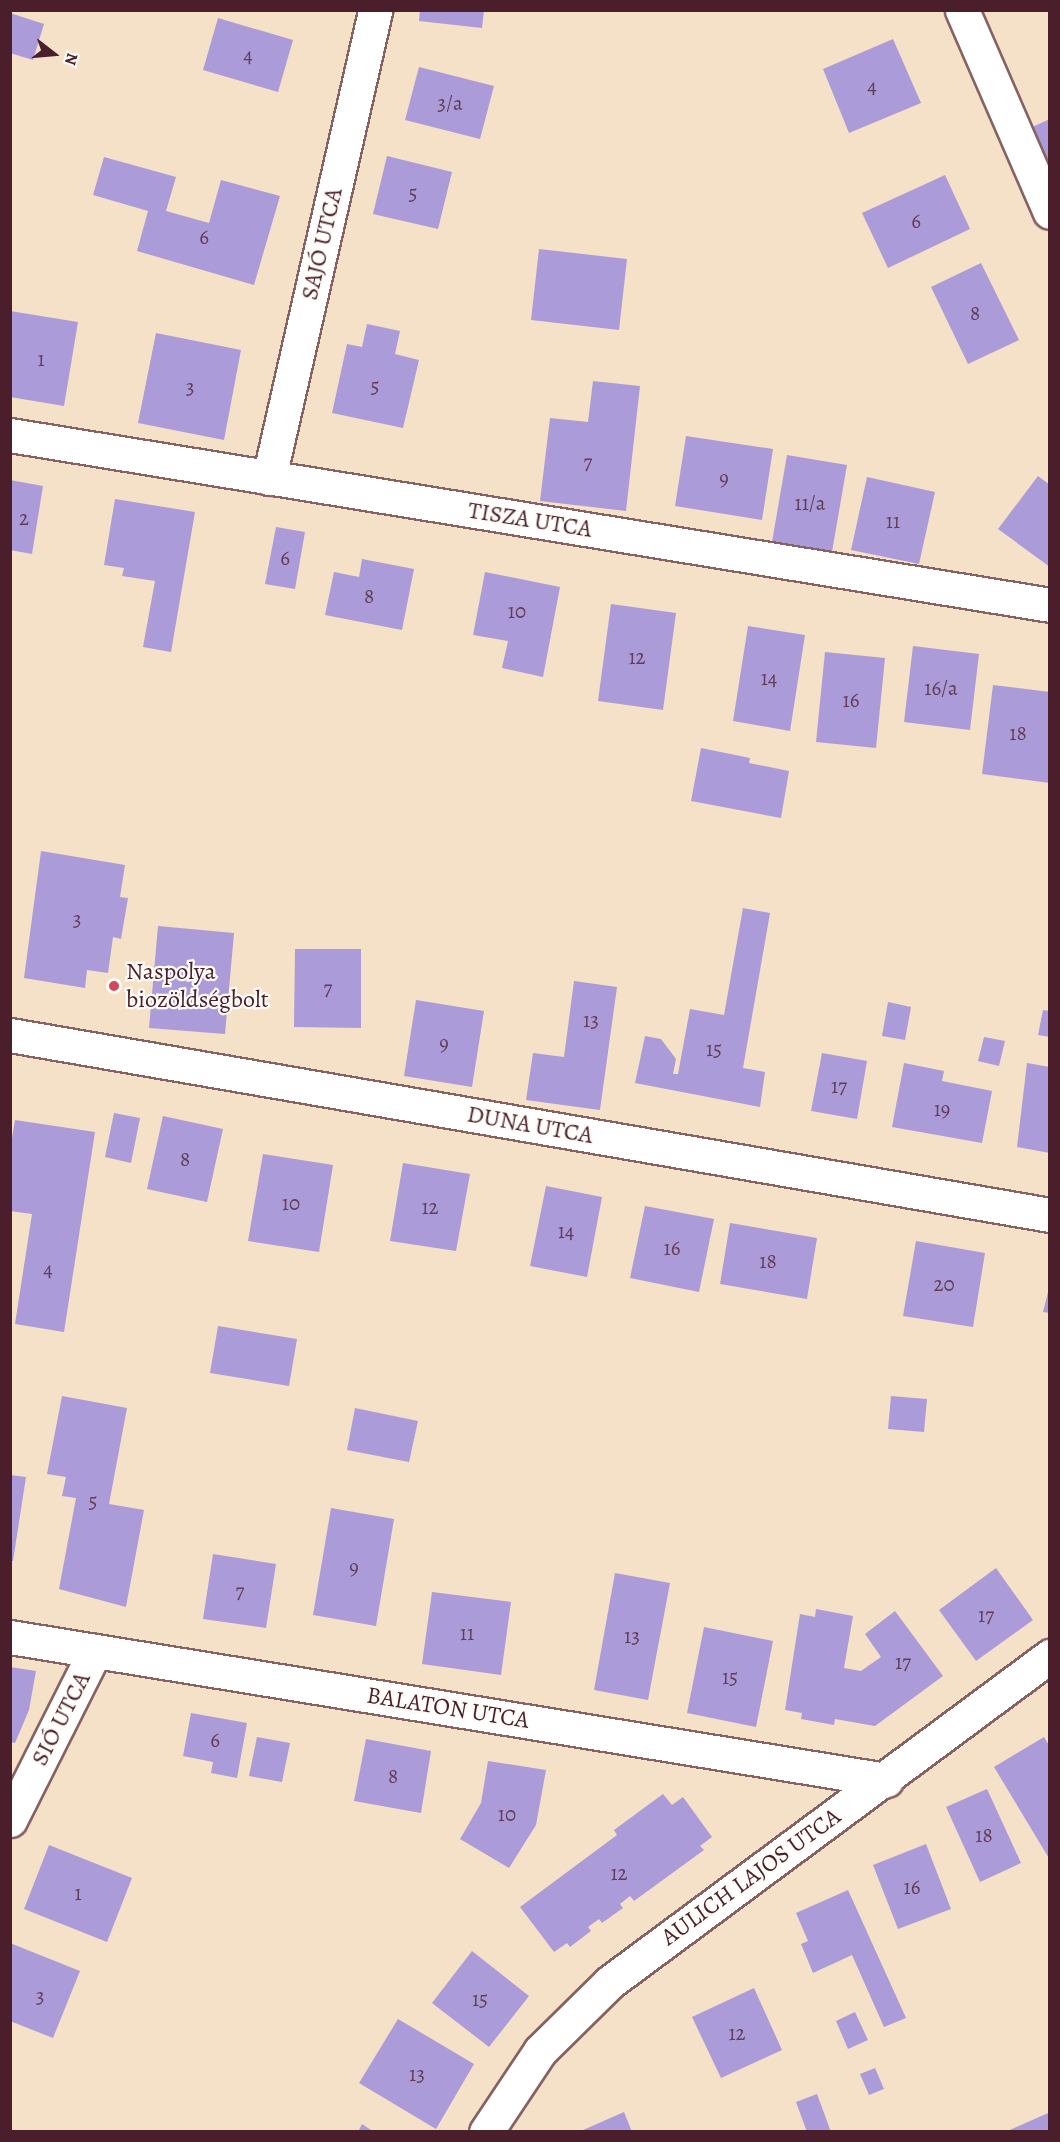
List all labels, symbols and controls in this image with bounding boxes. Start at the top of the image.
north arrow [24,24,84,84]
house number: 4 [243,42,253,68]
text: N [59,50,83,68]
house number: 4 [867,73,877,99]
house number: 3/a [437,90,463,116]
house number: 5 [408,180,418,206]
street label: SAJÓ UTCA [295,185,349,303]
house number: 6 [911,208,921,234]
house number: 6 [199,224,209,250]
house number: 8 [970,300,980,326]
house number: 1 [37,346,45,372]
house number: 5 [370,373,380,399]
house number: 3 [186,374,194,400]
house number: 7 [584,449,592,475]
house number: 9 [719,465,729,491]
house number: 11/a [794,490,826,516]
street label: TISZA UTCA [466,496,594,544]
house number: 2 [19,505,29,531]
house number: 11 [886,508,900,534]
house number: 6 [280,545,290,571]
house number: 8 [364,583,374,609]
house number: 10 [508,598,526,624]
house number: 12 [628,644,646,670]
house number: 14 [761,665,777,691]
house number: 16/a [924,675,958,701]
house number: 16 [843,687,859,713]
house number: 18 [1009,720,1027,746]
house number: 3 [73,906,81,932]
place label: Naspolya biozöldségbolt [126,958,269,1014]
house number: 7 [324,975,332,1001]
marker: Naspolya biozöldségbolt [107,979,121,993]
house number: 13 [583,1007,599,1033]
house number: 9 [439,1030,449,1056]
house number: 15 [706,1036,722,1062]
house number: 17 [831,1073,847,1099]
house number: 19 [934,1096,950,1122]
street label: DUNA UTCA [465,1100,595,1150]
house number: 8 [180,1146,190,1172]
house number: 10 [282,1190,300,1216]
house number: 12 [421,1194,439,1220]
house number: 14 [558,1218,574,1244]
house number: 16 [664,1235,680,1261]
house number: 18 [759,1248,777,1274]
house number: 4 [43,1256,53,1282]
house number: 20 [933,1271,955,1297]
house number: 5 [88,1488,98,1514]
house number: 9 [349,1554,359,1580]
house number: 7 [236,1578,244,1604]
house number: 17 [978,1602,994,1628]
house number: 11 [460,1620,474,1646]
house number: 13 [624,1623,640,1649]
house number: 17 [895,1649,911,1675]
house number: 15 [722,1664,738,1690]
street label: SIÓ UTCA [25,1667,97,1771]
street label: BALATON UTCA [365,1681,531,1735]
house number: 6 [210,1727,220,1753]
house number: 8 [388,1763,398,1789]
house number: 10 [498,1801,516,1827]
street label: AULICH LAJOS UTCA [656,1802,846,1952]
house number: 18 [975,1822,993,1848]
house number: 12 [610,1860,628,1886]
house number: 16 [904,1874,920,1900]
house number: 1 [74,1880,82,1906]
house number: 3 [36,1983,44,2009]
house number: 15 [472,1986,488,2012]
house number: 12 [728,2020,746,2046]
house number: 13 [409,2061,425,2087]

